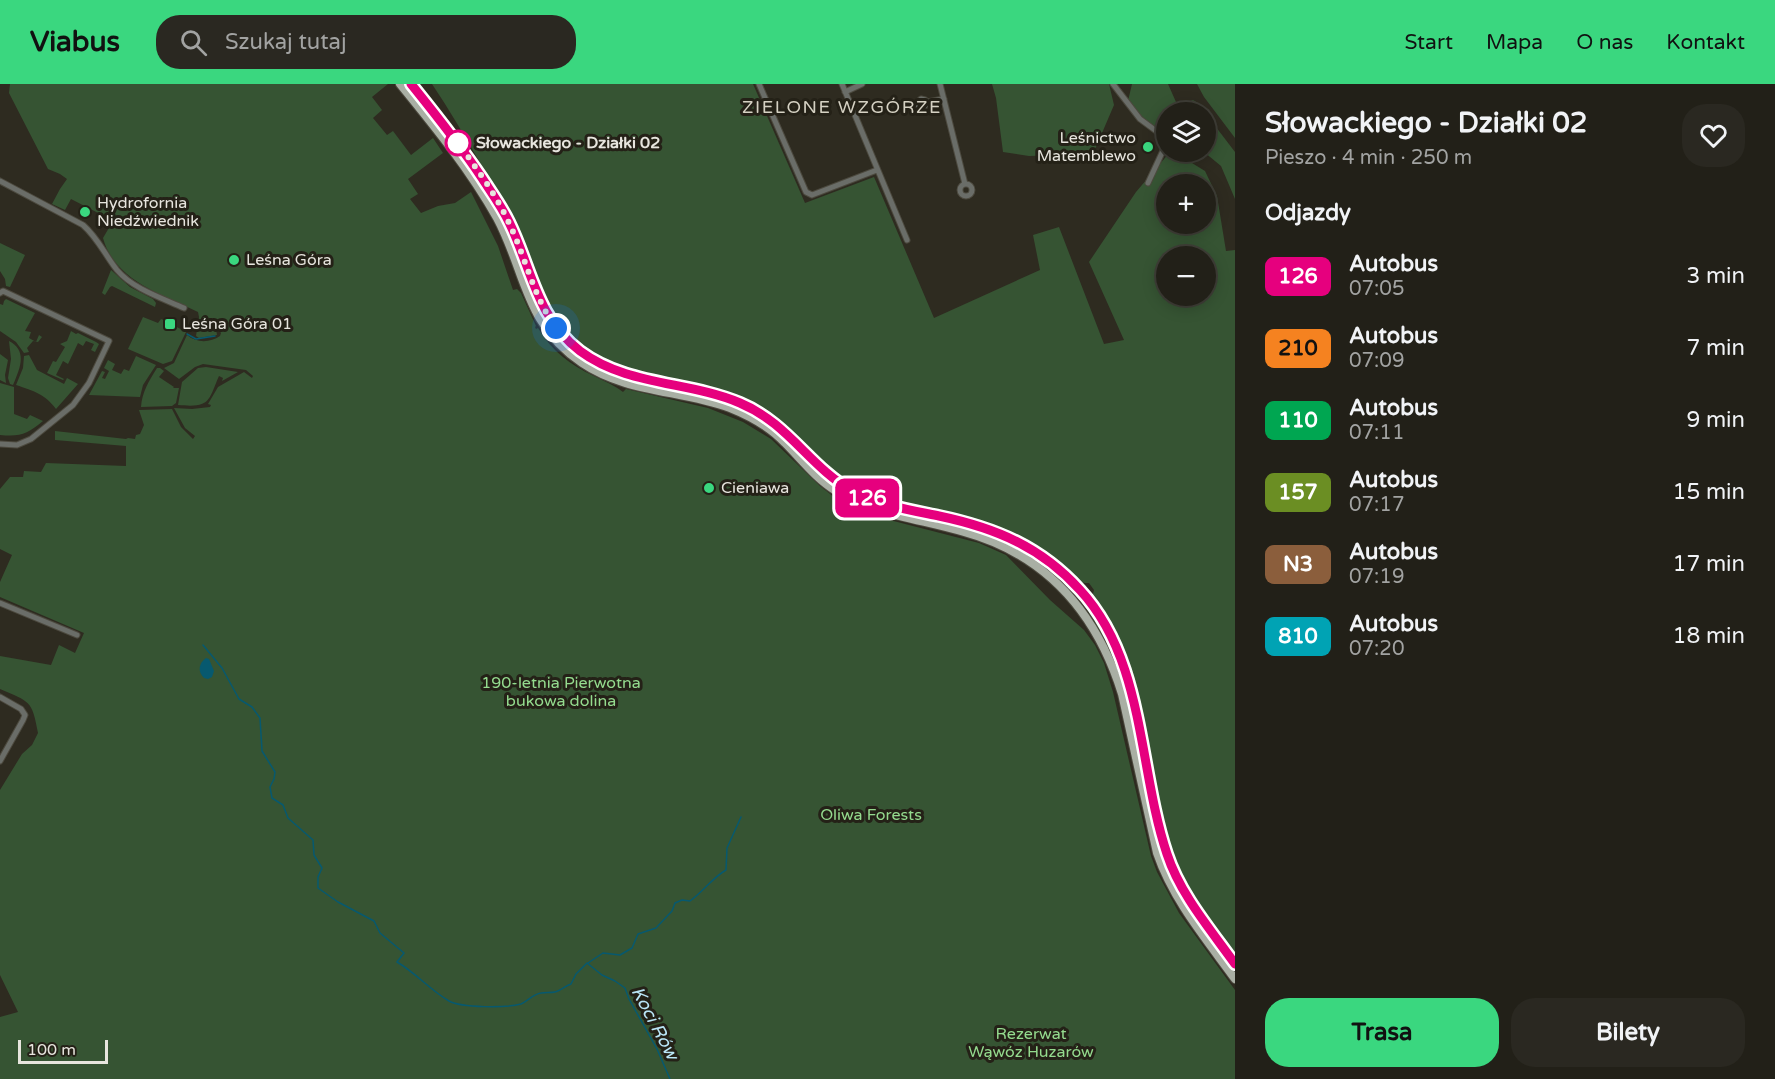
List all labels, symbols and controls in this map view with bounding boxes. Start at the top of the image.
search box [156,15,576,69]
text: Viabus [30,25,120,59]
icon: search [177,26,210,59]
text: Szukaj tutaj [225,29,347,55]
text: Start [1405,30,1453,55]
text: Mapa [1486,30,1543,55]
text: O nas [1576,30,1633,55]
text: Kontakt [1666,30,1745,55]
district label: ZIELONE WZGÓRZE [742,96,942,118]
map controls [1156,102,1216,306]
button: layers [1156,102,1216,162]
button: heart [1682,104,1745,167]
text: Słowackiego - Działki 02 [1265,106,1587,140]
place label: Leśnictwo Matemblewo [1037,128,1136,166]
marker: Słowackiego - Działki 02 [445,130,471,156]
place label: Słowackiego - Działki 02 [476,133,660,153]
marker: Leśnictwo Matemblewo [1141,140,1155,154]
text: Pieszo · 4 min · 250 m [1265,146,1472,170]
button: + [1156,174,1216,234]
place label: Hydrofornia Niedźwiednik [97,193,199,231]
text: Odjazdy [1265,200,1351,226]
marker: Hydrofornia Niedźwiednik [78,205,92,219]
button: − [1156,246,1216,306]
place label: Leśna Góra [246,250,332,270]
text: Autobus [1349,251,1438,277]
marker: Leśna Góra [227,253,241,267]
text: 3 min [1686,263,1745,289]
text: 126 [1278,264,1318,289]
text: 07:05 [1349,277,1404,301]
your location [541,313,571,343]
place label: Leśna Góra 01 [182,314,292,334]
marker: Leśna Góra 01 [163,317,177,331]
text: Autobus [1349,323,1438,349]
text: 7 min [1686,335,1745,361]
text: 210 [1278,336,1318,361]
text: 07:09 [1349,349,1404,373]
text: Autobus [1349,395,1438,421]
text: 9 min [1686,407,1745,433]
text: 110 [1278,408,1318,433]
text: 07:11 [1349,421,1404,445]
text: Autobus [1349,467,1438,493]
place label: Cieniawa [721,478,789,498]
line badge: 126 [832,478,902,518]
text: 15 min [1673,479,1745,505]
text: 157 [1278,480,1318,505]
marker: Cieniawa [702,481,716,495]
text: 126 [847,486,887,511]
text: 07:17 [1349,493,1404,517]
text: Autobus [1349,539,1438,565]
text: 17 min [1673,551,1745,577]
text: N3 [1283,552,1313,577]
text: 07:19 [1349,565,1404,589]
text: Autobus [1349,611,1438,637]
text: 18 min [1673,623,1745,649]
text: 810 [1278,624,1318,649]
text: 07:20 [1349,637,1404,661]
park label: 190-letnia Pierwotna bukowa dolina [481,673,641,711]
park label: Oliwa Forests [820,805,922,825]
water label: Koci Rów [627,983,684,1065]
button: Trasa [1265,998,1499,1067]
button: Bilety [1511,998,1745,1067]
park label: Rezerwat Wąwóz Huzarów [968,1024,1094,1062]
scale bar [18,1037,108,1064]
text: 100 m [27,1040,76,1060]

